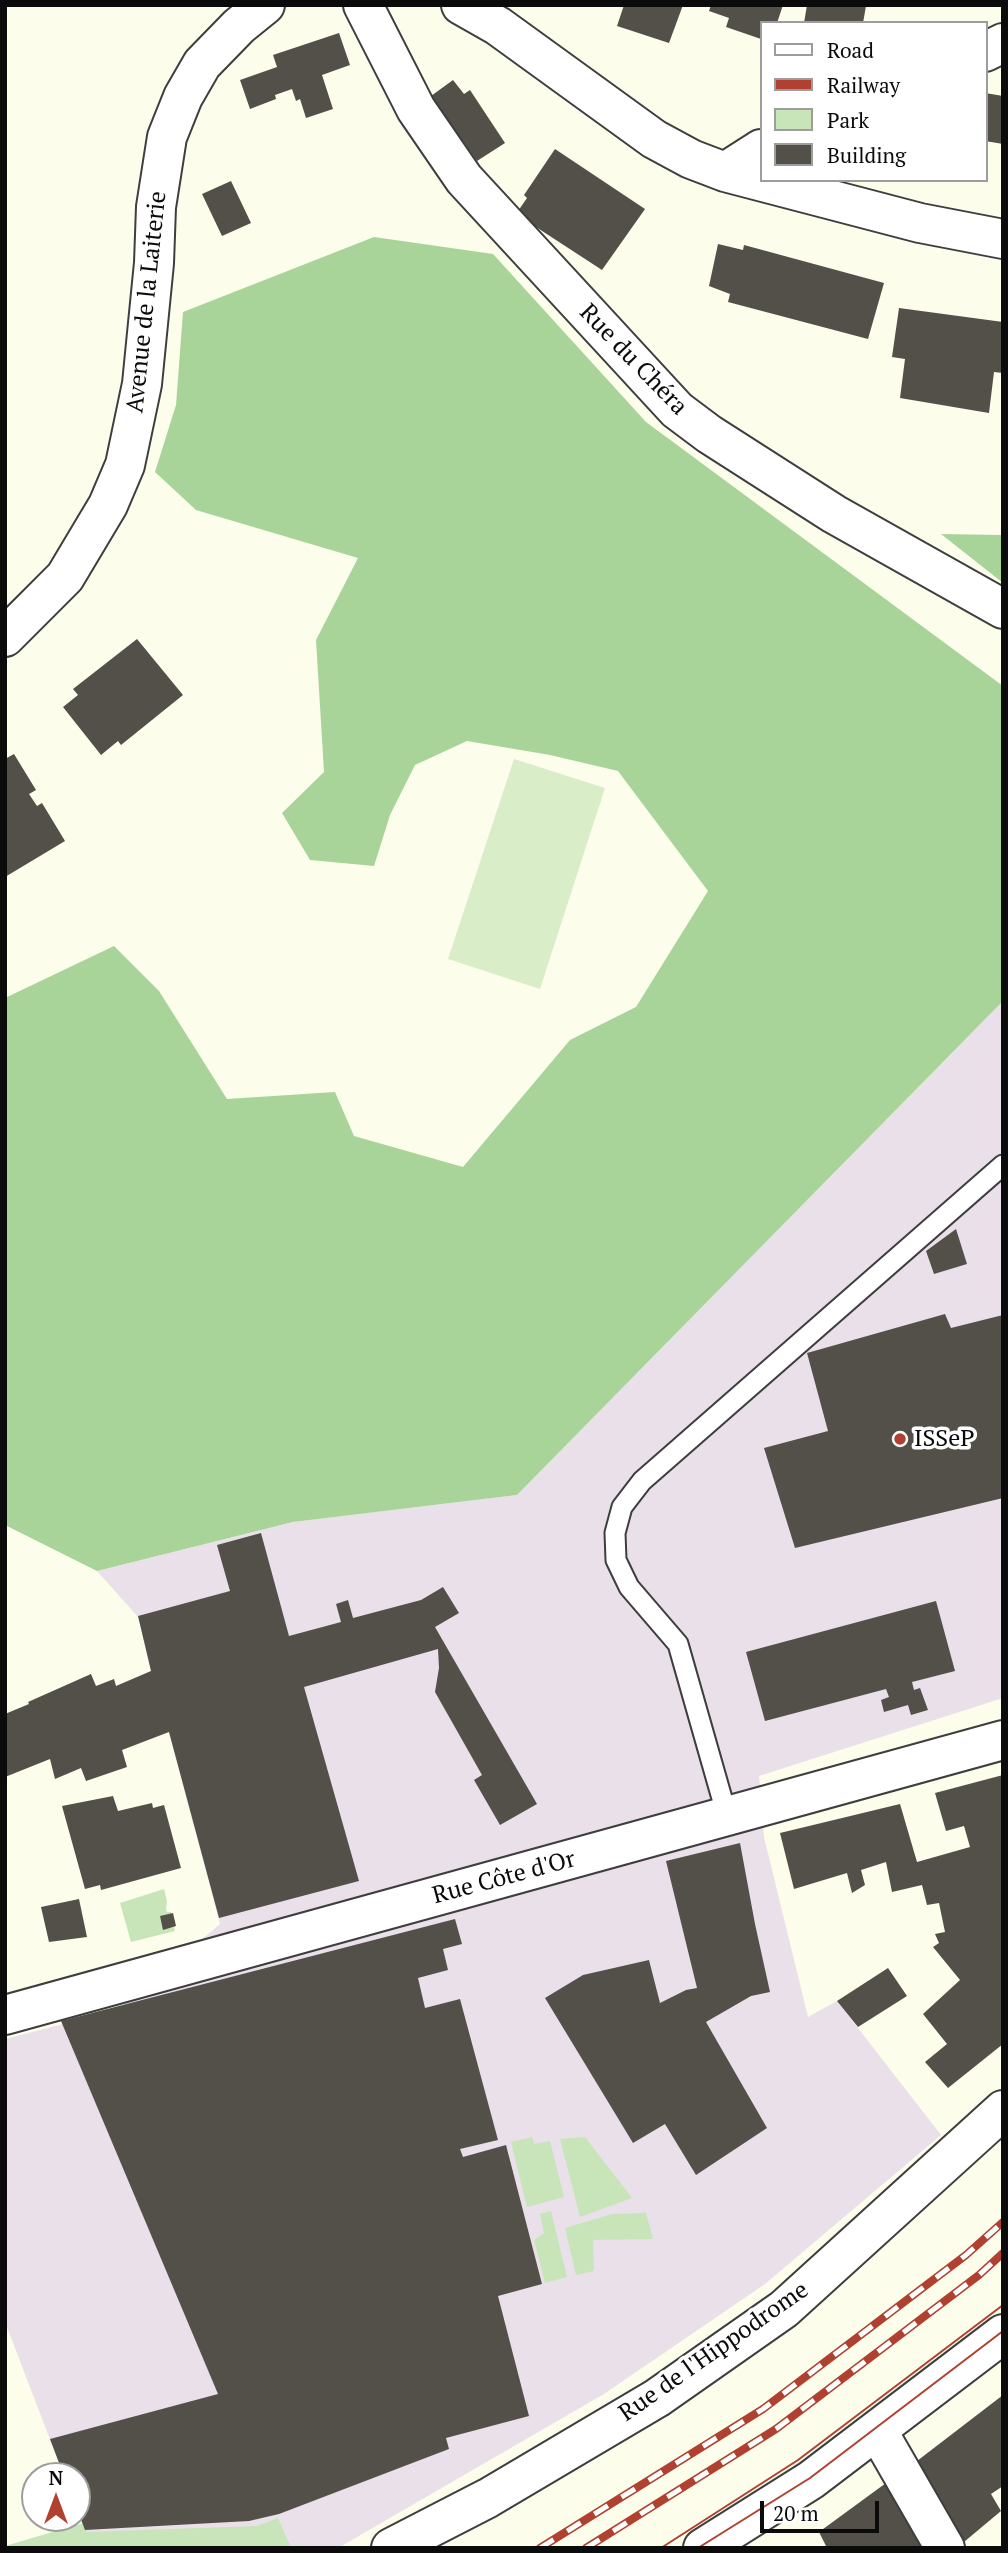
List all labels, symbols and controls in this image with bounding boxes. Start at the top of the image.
legend [760,21,987,182]
text: Road [827,36,874,64]
text: Railway [827,71,900,99]
text: Park [827,106,869,134]
text: Building [827,141,906,169]
street label: Avenue de la Laiterie [121,190,173,414]
street label: Rue du Chéra [573,299,693,421]
place label: ISSeP [914,1425,975,1453]
marker: ISSeP [892,1431,908,1447]
street label: Rue Côte d'Or [429,1845,579,1911]
street label: Rue de l'Hippodrome [614,2276,814,2428]
north arrow [21,2462,91,2532]
text: N [49,2465,63,2490]
scale bar [763,2486,882,2530]
text: 20 m [773,2499,819,2527]

